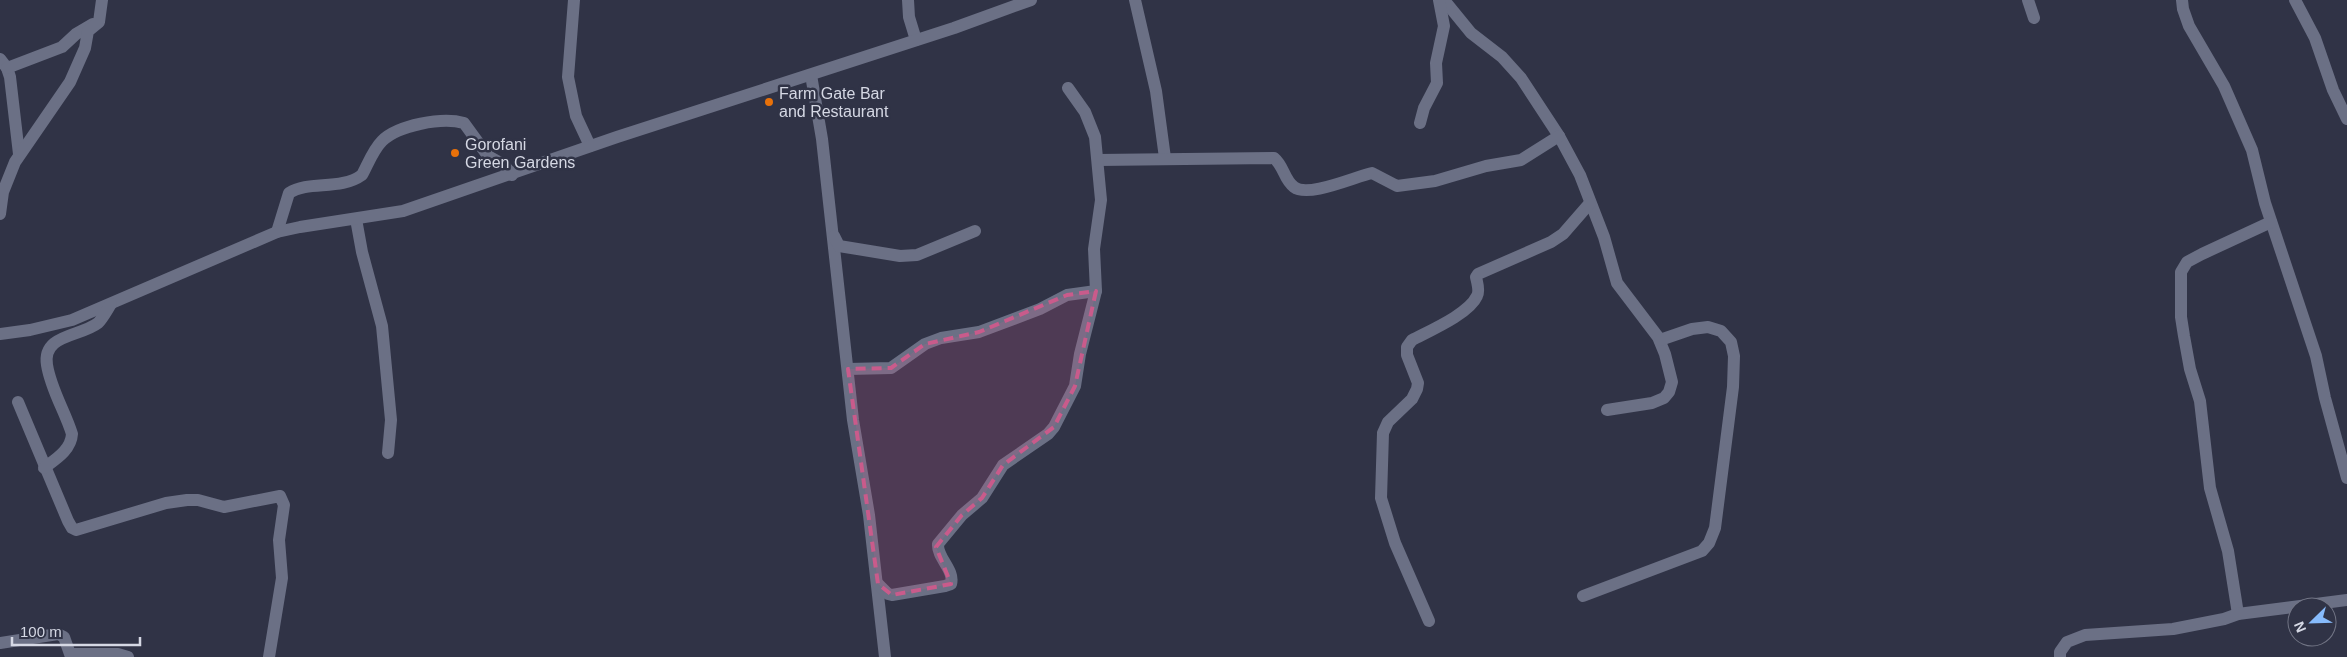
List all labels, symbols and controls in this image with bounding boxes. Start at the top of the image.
place label: Farm Gate Bar and Restaurant [779,85,889,120]
marker: Farm Gate Bar and Restaurant [763,96,775,108]
place label: Gorofani Green Gardens [465,136,575,171]
marker: Gorofani Green Gardens [449,147,461,159]
north arrow [2287,597,2337,647]
scale bar [12,614,140,646]
text: N [2291,619,2309,635]
text: 100 m [20,623,62,640]

